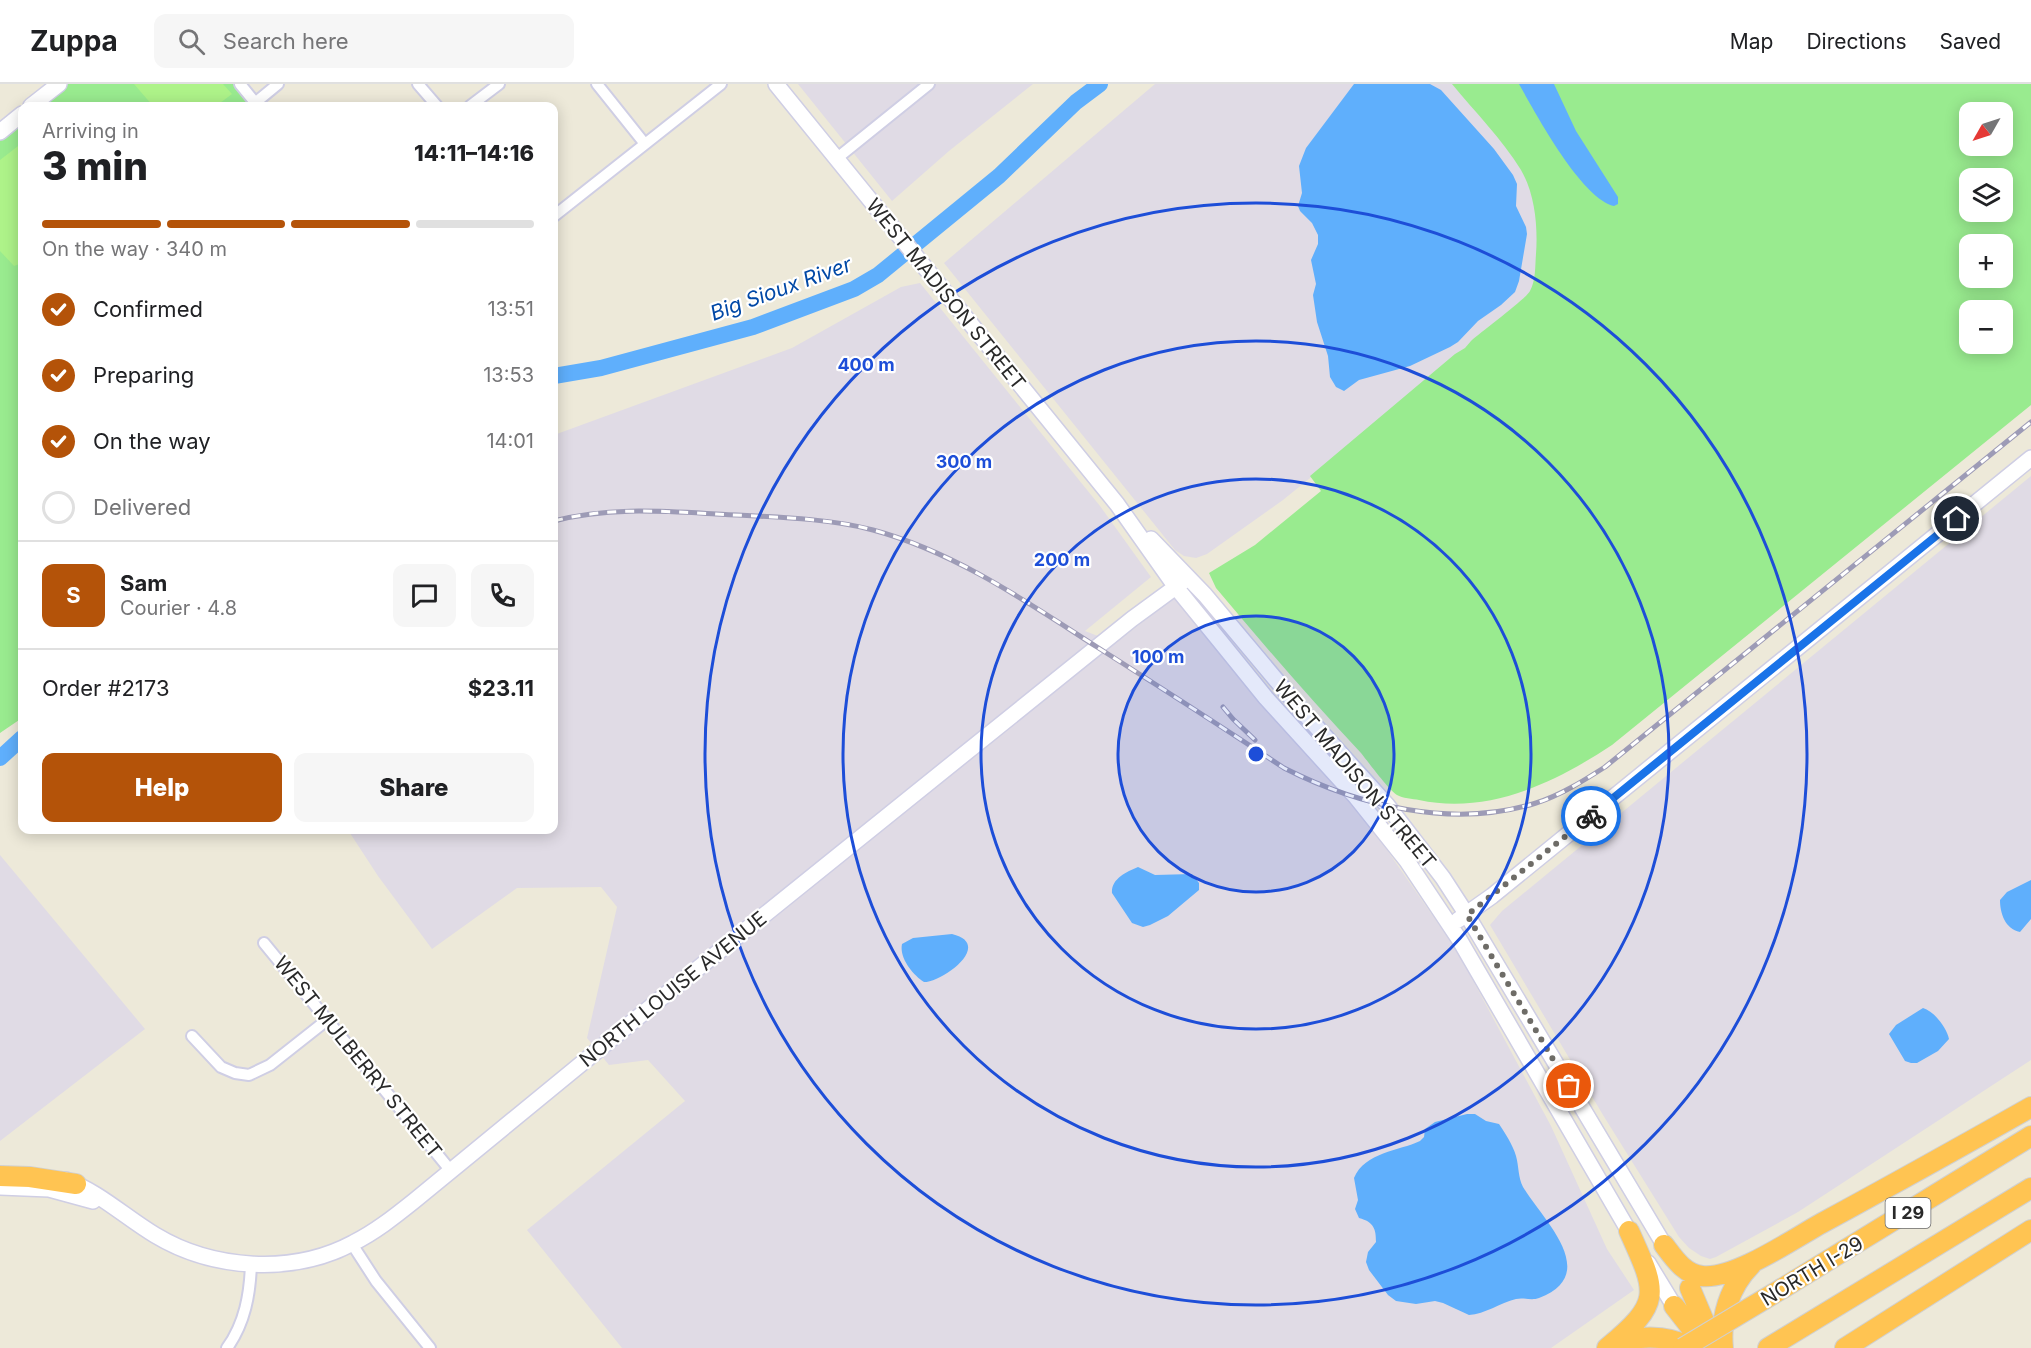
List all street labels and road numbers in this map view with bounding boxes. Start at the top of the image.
street label: WEST MADISON STREET [861,194,1031,394]
street label: WEST MADISON STREET [1269,675,1441,873]
street label: NORTH LOUISE AVENUE [575,906,771,1072]
street label: WEST MULBERRY STREET [269,951,447,1163]
road number: I 29 [1886,1198,1930,1228]
street label: NORTH I-29 [1756,1231,1868,1311]

